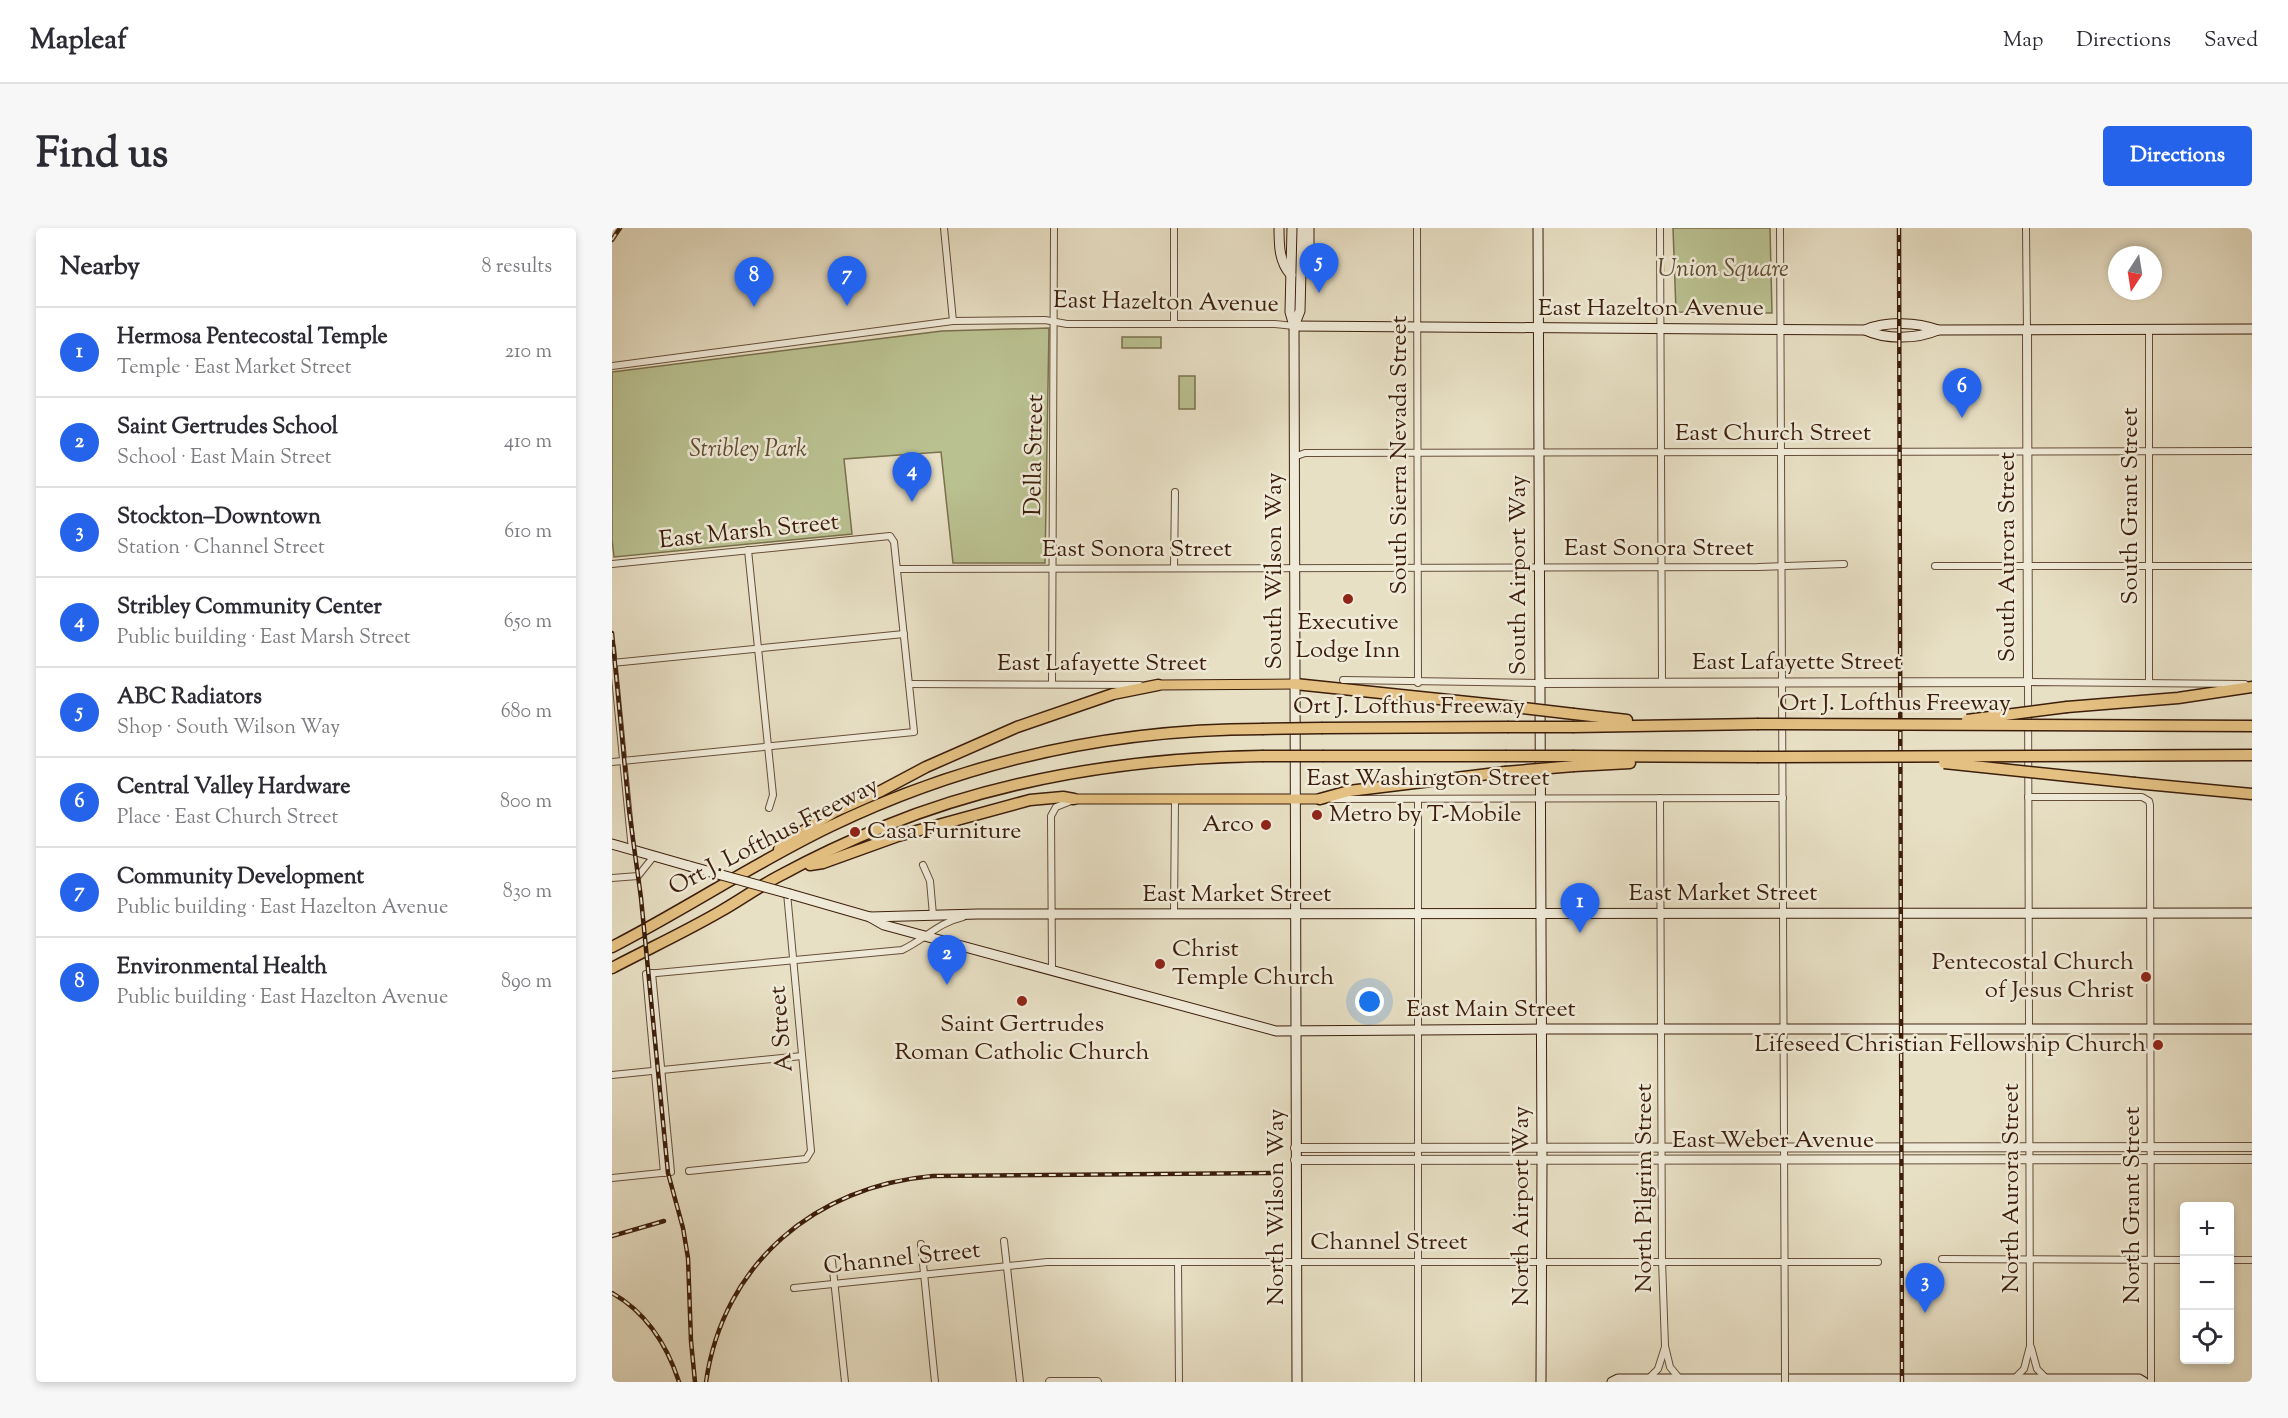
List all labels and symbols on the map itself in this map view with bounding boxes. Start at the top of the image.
pin: 5 [1300,244,1338,293]
north arrow [2108,246,2162,300]
park label: Union Square [1657,253,1789,287]
pin: 7 [828,256,866,306]
pin: 8 [734,257,774,307]
street label: East Hazelton Avenue [1053,284,1279,322]
street label: East Hazelton Avenue [1538,292,1764,326]
street label: South Sierra Nevada Street [1383,315,1417,595]
pin: 6 [1942,368,1982,418]
street label: Della Street [1017,394,1053,516]
street label: South Grant Street [2114,407,2148,605]
street label: East Church Street [1675,417,1871,451]
park label: Stribley Park [689,433,807,467]
pin: 4 [892,452,932,502]
street label: South Aurora Street [1991,452,2025,662]
street label: South Wilson Way [1258,472,1292,670]
street label: South Airport Way [1502,475,1536,675]
street label: East Marsh Street [657,506,841,558]
street label: East Sonora Street [1564,532,1754,566]
street label: East Sonora Street [1042,533,1232,567]
marker: Executive Lodge Inn [1341,592,1355,606]
place label: Executive Lodge Inn [1295,606,1401,668]
street label: East Lafayette Street [1692,646,1902,680]
street label: East Lafayette Street [997,647,1207,681]
street label: Ort J. Lofthus Freeway [1779,687,2011,721]
street label: Ort J. Lofthus Freeway [1293,690,1525,724]
street label: East Washington Street [1306,762,1550,796]
street label: Ort J. Lofthus Freeway [663,769,885,905]
place label: Metro by T-Mobile [1329,798,1521,832]
place label: Arco [1202,808,1254,842]
marker: Metro by T-Mobile [1310,808,1324,822]
place label: Casa Furniture [867,815,1022,849]
marker: Arco [1259,818,1273,832]
marker: Casa Furniture [848,825,862,839]
street label: East Market Street [1629,877,1817,911]
street label: East Market Street [1143,878,1331,912]
pin: 1 [1560,884,1600,933]
place label: Christ Temple Church [1172,933,1334,995]
pin: 2 [928,936,966,985]
place label: Pentecostal Church of Jesus Christ [1932,946,2134,1008]
marker: Christ Temple Church [1153,957,1167,971]
marker: Pentecostal Church of Jesus Christ [2139,970,2153,984]
street label: A Street [761,984,803,1074]
your location [1355,987,1384,1016]
street label: East Main Street [1406,993,1576,1027]
marker: Saint Gertrudes Roman Catholic Church [1015,994,1029,1008]
place label: Saint Gertrudes Roman Catholic Church [895,1008,1149,1070]
place label: Lifeseed Christian Fellowship Church [1754,1028,2146,1062]
marker: Lifeseed Christian Fellowship Church [2151,1038,2165,1052]
street label: North Pilgrim Street [1628,1083,1662,1293]
street label: North Aurora Street [1995,1083,2029,1293]
street label: North Airport Way [1505,1106,1539,1306]
street label: North Grant Street [2116,1106,2150,1304]
street label: North Wilson Way [1260,1109,1294,1305]
street label: East Weber Avenue [1672,1124,1874,1158]
street label: Channel Street [1310,1226,1468,1260]
street label: Channel Street [822,1234,982,1284]
pin: 3 [1906,1264,1944,1313]

